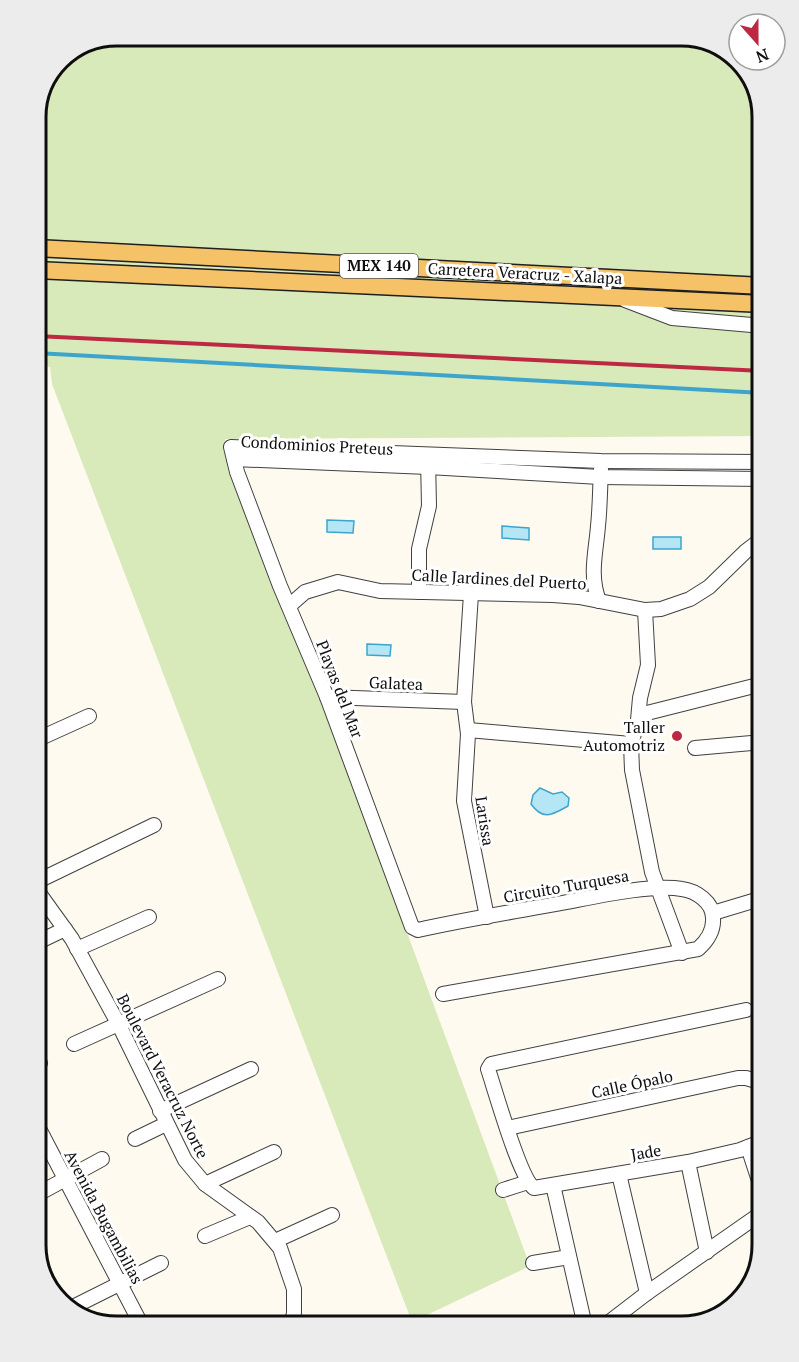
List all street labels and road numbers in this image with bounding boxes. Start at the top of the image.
road number: MEX 140 [340,254,418,278]
street label: Carretera Veracruz - Xalapa [427,257,623,289]
street label: Condominios Preteus [240,430,394,460]
street label: Calle Jardines del Puerto [411,563,587,595]
street label: Playas del Mar [311,637,369,742]
street label: Galatea [369,671,423,695]
street label: Larissa [470,795,500,847]
street label: Circuito Turquesa [501,864,631,908]
street label: Boulevard Veracruz Norte [112,990,214,1162]
street label: Calle Ópalo [589,1065,675,1103]
street label: Jade [629,1139,663,1165]
street label: Avenida Bugambilias [59,1146,149,1288]

